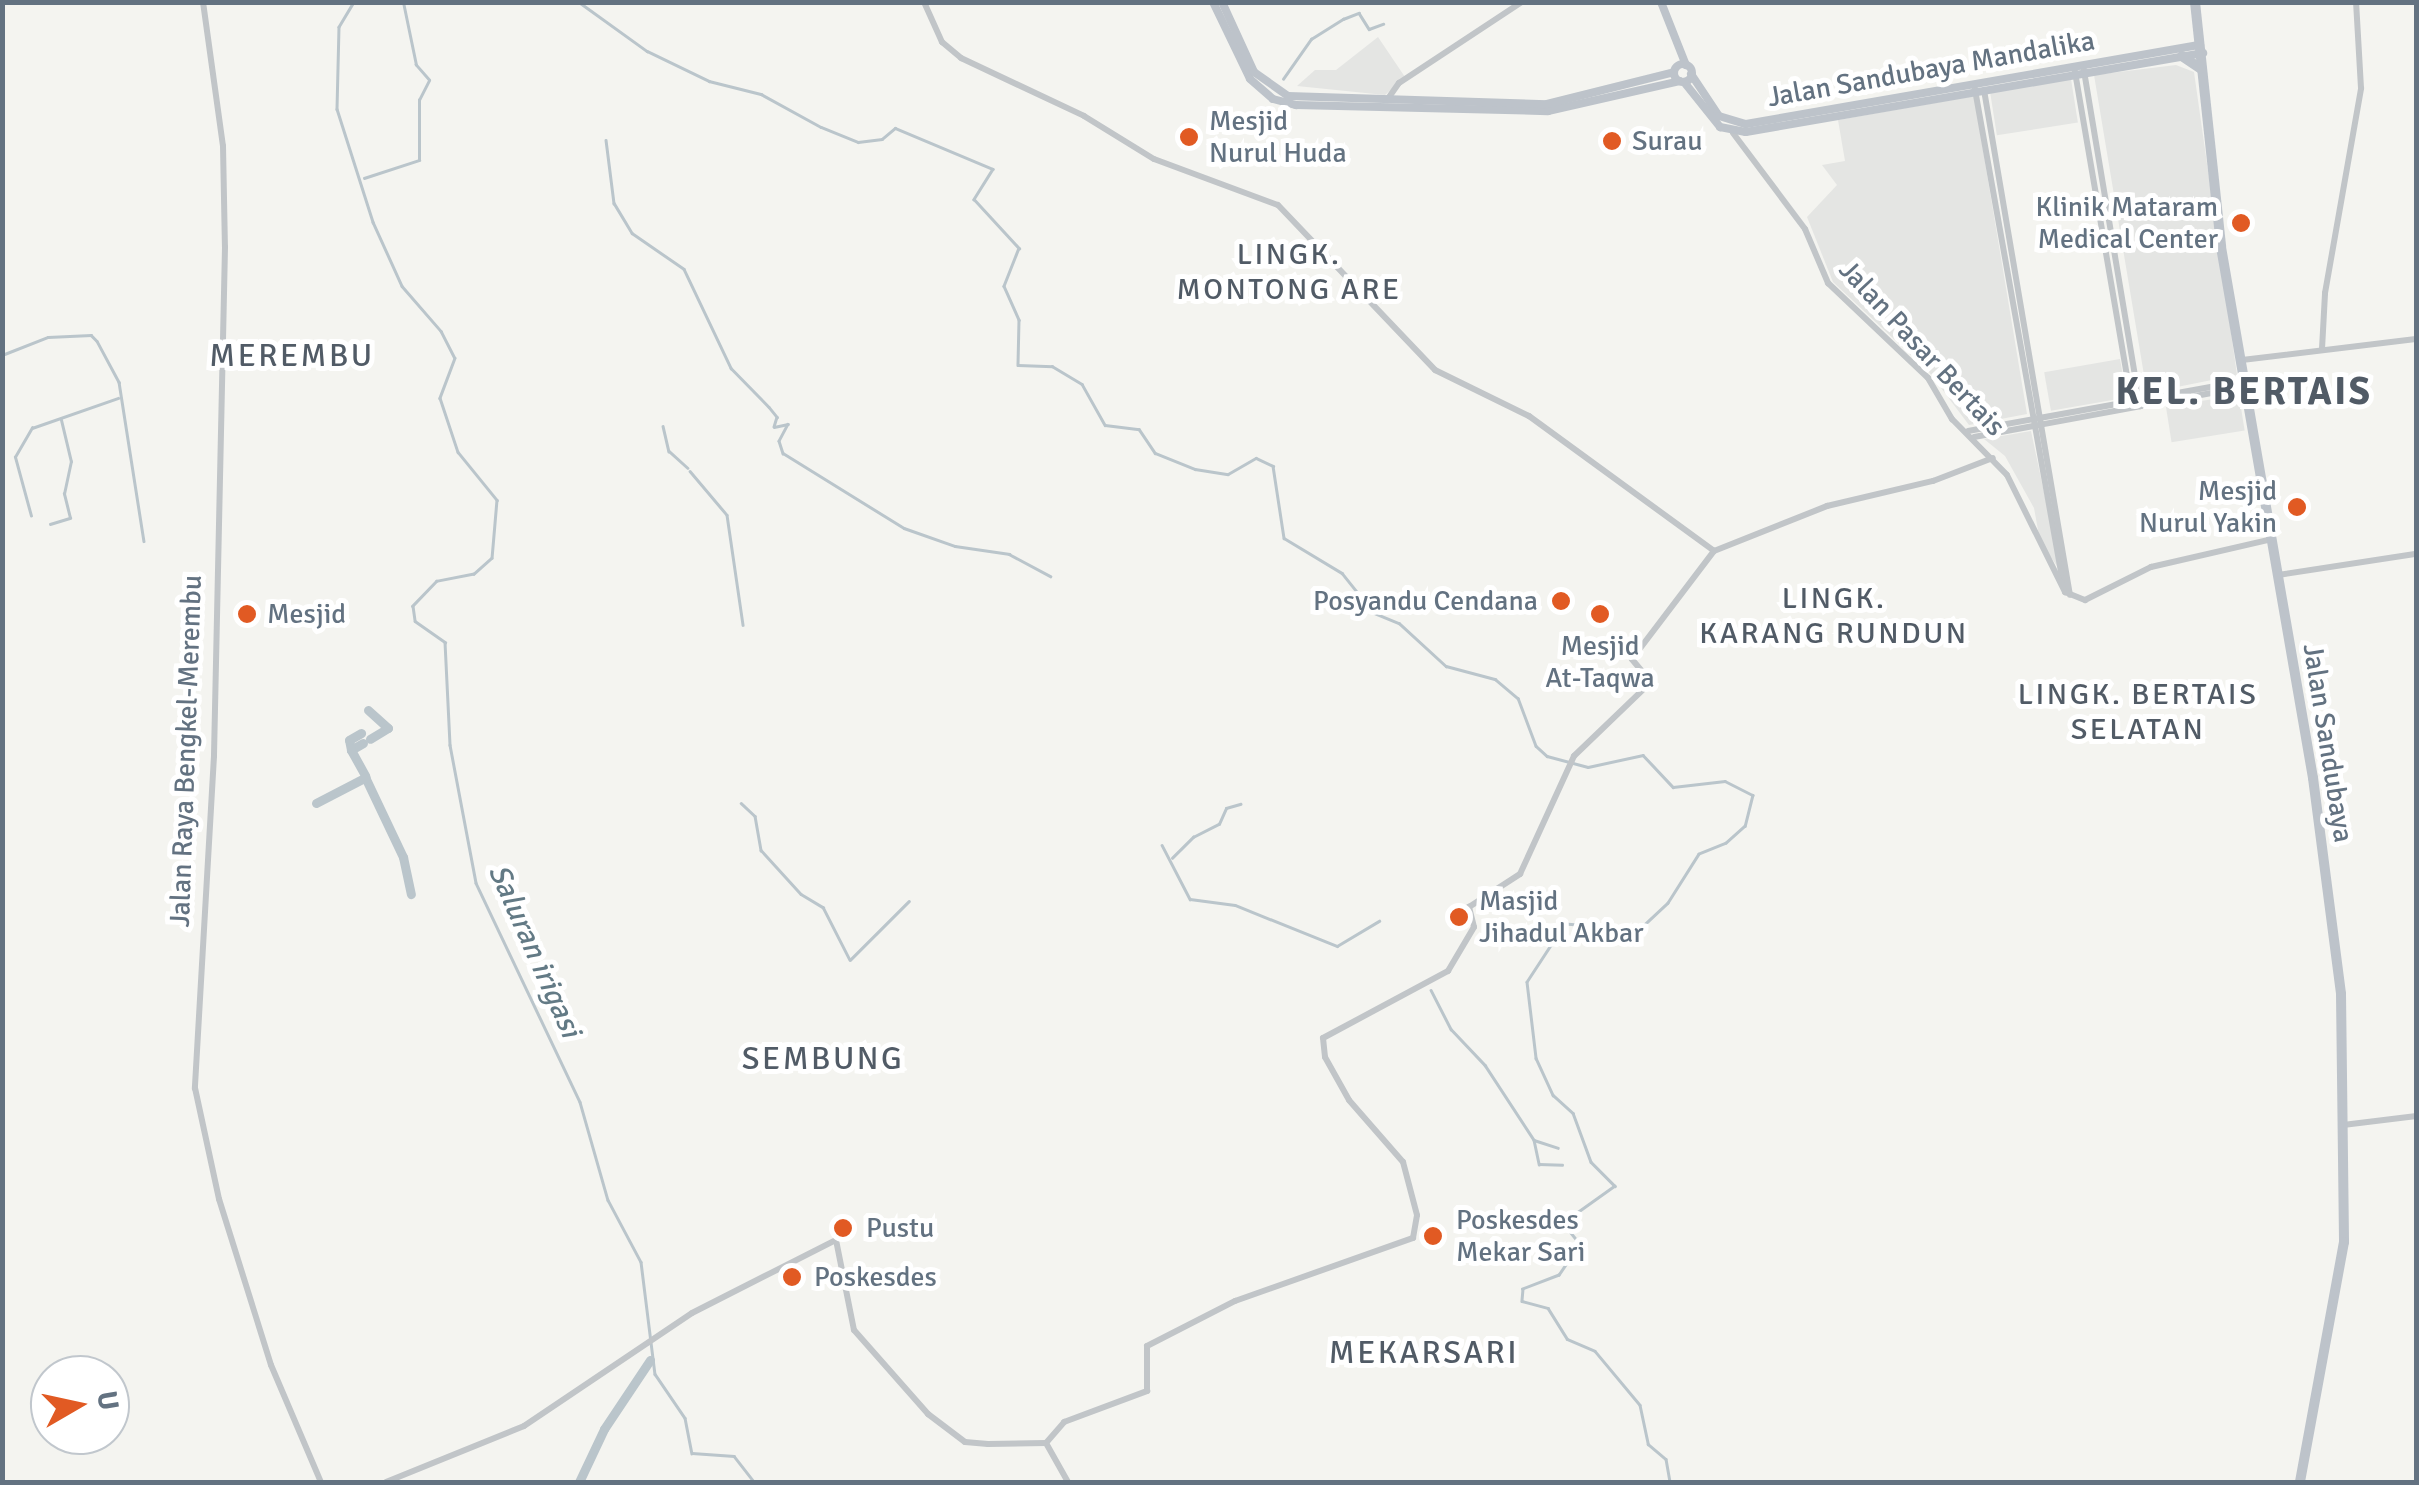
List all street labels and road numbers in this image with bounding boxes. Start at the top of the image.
street label: Jalan Sandubaya Mandalika [1765,24,2097,114]
street label: Jalan Pasar Bertais [1832,253,2012,443]
street label: Jalan Raya Bengkel-Merembu [163,574,209,928]
street label: Jalan Sandubaya [2296,641,2360,845]

